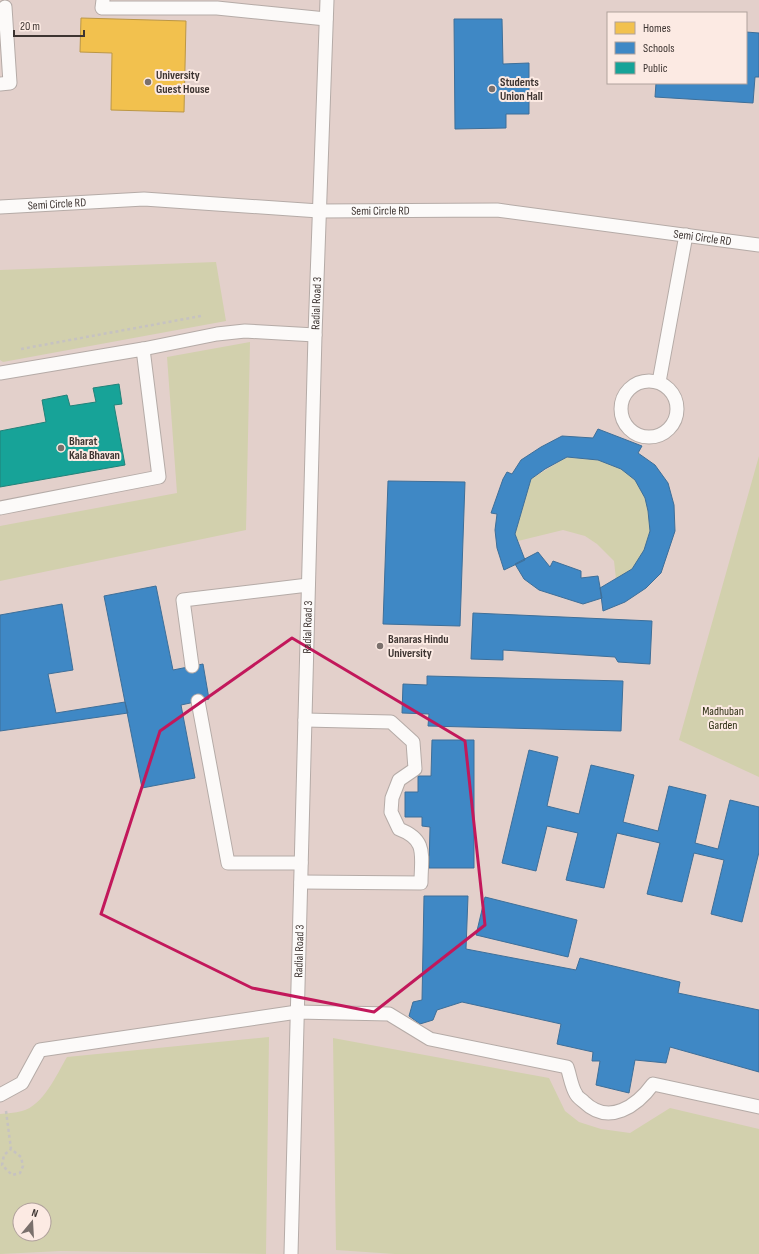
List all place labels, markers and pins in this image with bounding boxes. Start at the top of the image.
place label: University Guest House [156,68,210,97]
place label: Students Union Hall [500,75,543,104]
marker: University Guest House [143,77,153,87]
marker: Students Union Hall [487,84,497,94]
place label: Bharat Kala Bhavan [69,434,120,463]
marker: Bharat Kala Bhavan [56,443,66,453]
place label: Banaras Hindu University [388,632,449,661]
marker: Banaras Hindu University [375,641,385,651]

